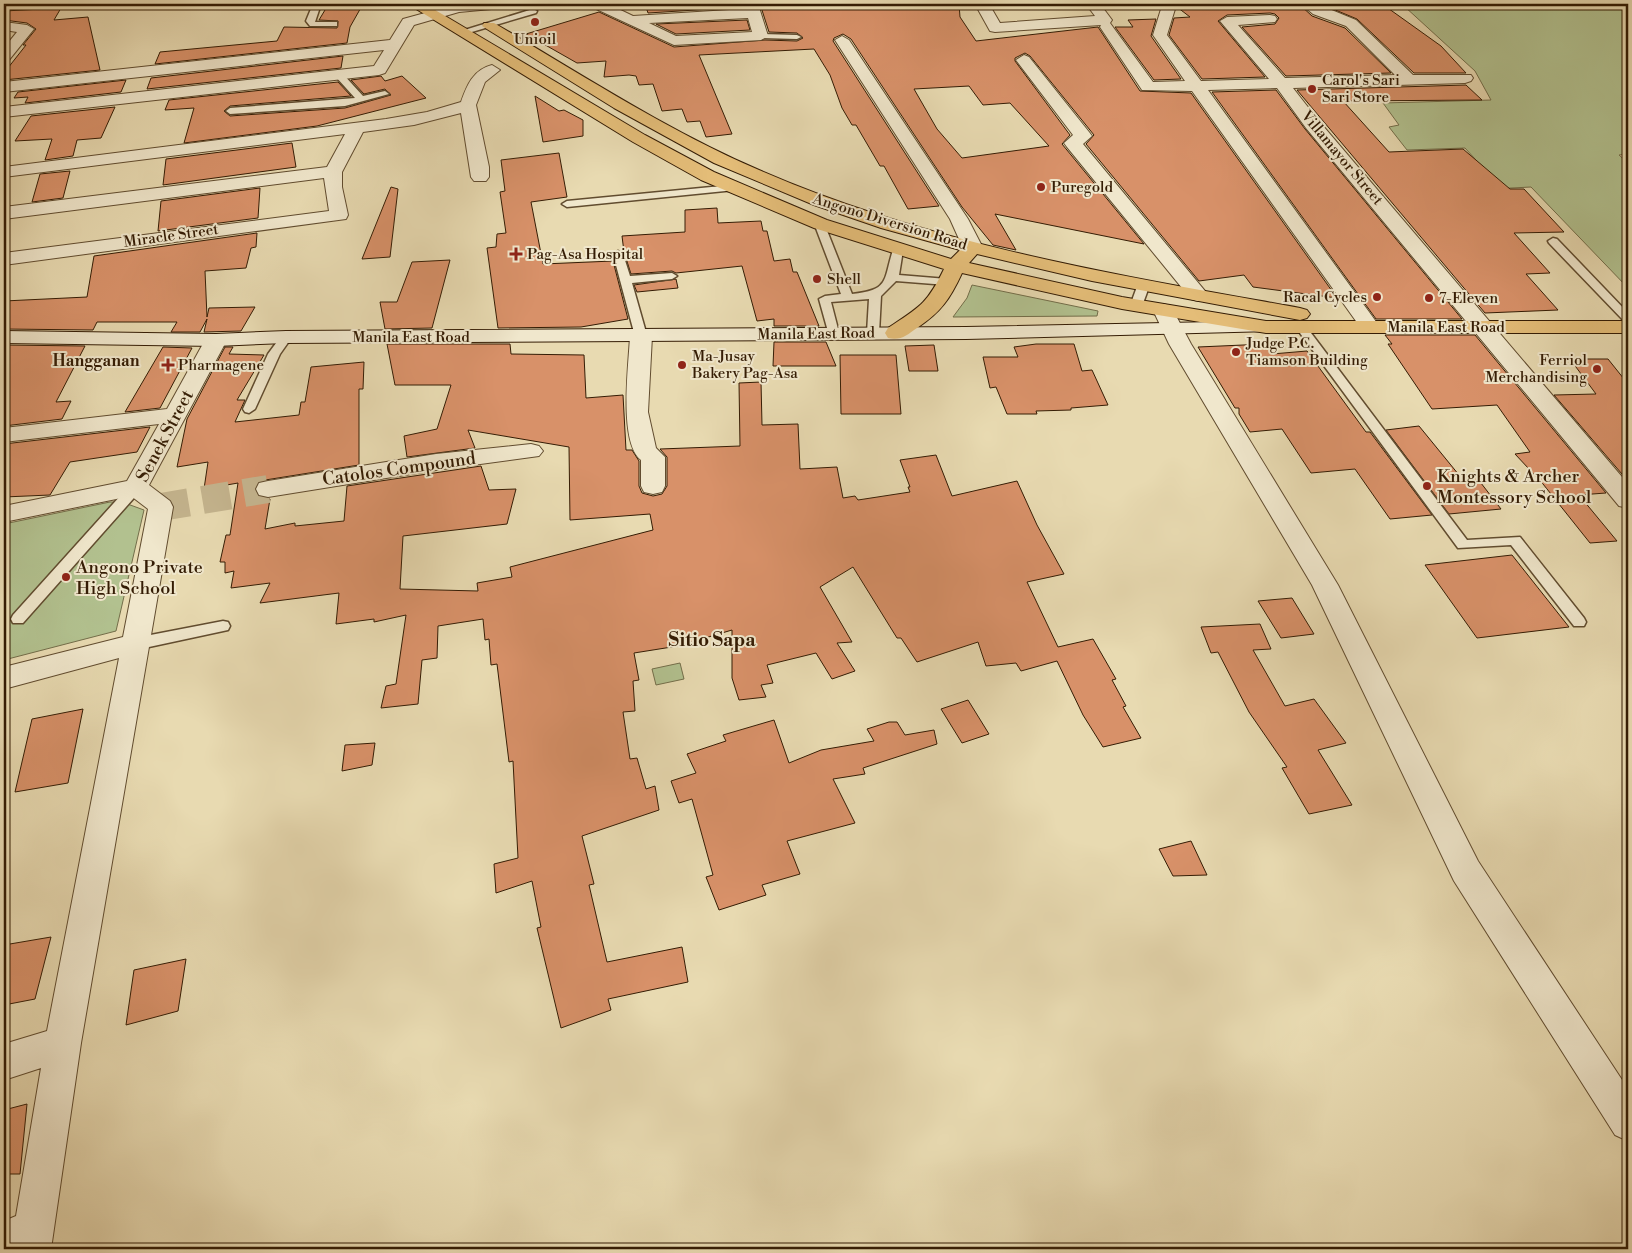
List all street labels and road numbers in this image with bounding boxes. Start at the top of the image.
street label: Villamayor Street [1296,106,1388,210]
street label: Angono Diversion Road [810,189,970,255]
street label: Miracle Street [122,220,220,252]
street label: Manila East Road [1387,318,1505,337]
street label: Manila East Road [757,323,875,345]
street label: Manila East Road [352,328,470,347]
street label: Senek Street [131,385,199,486]
street label: Catolos Compound [321,447,478,491]

